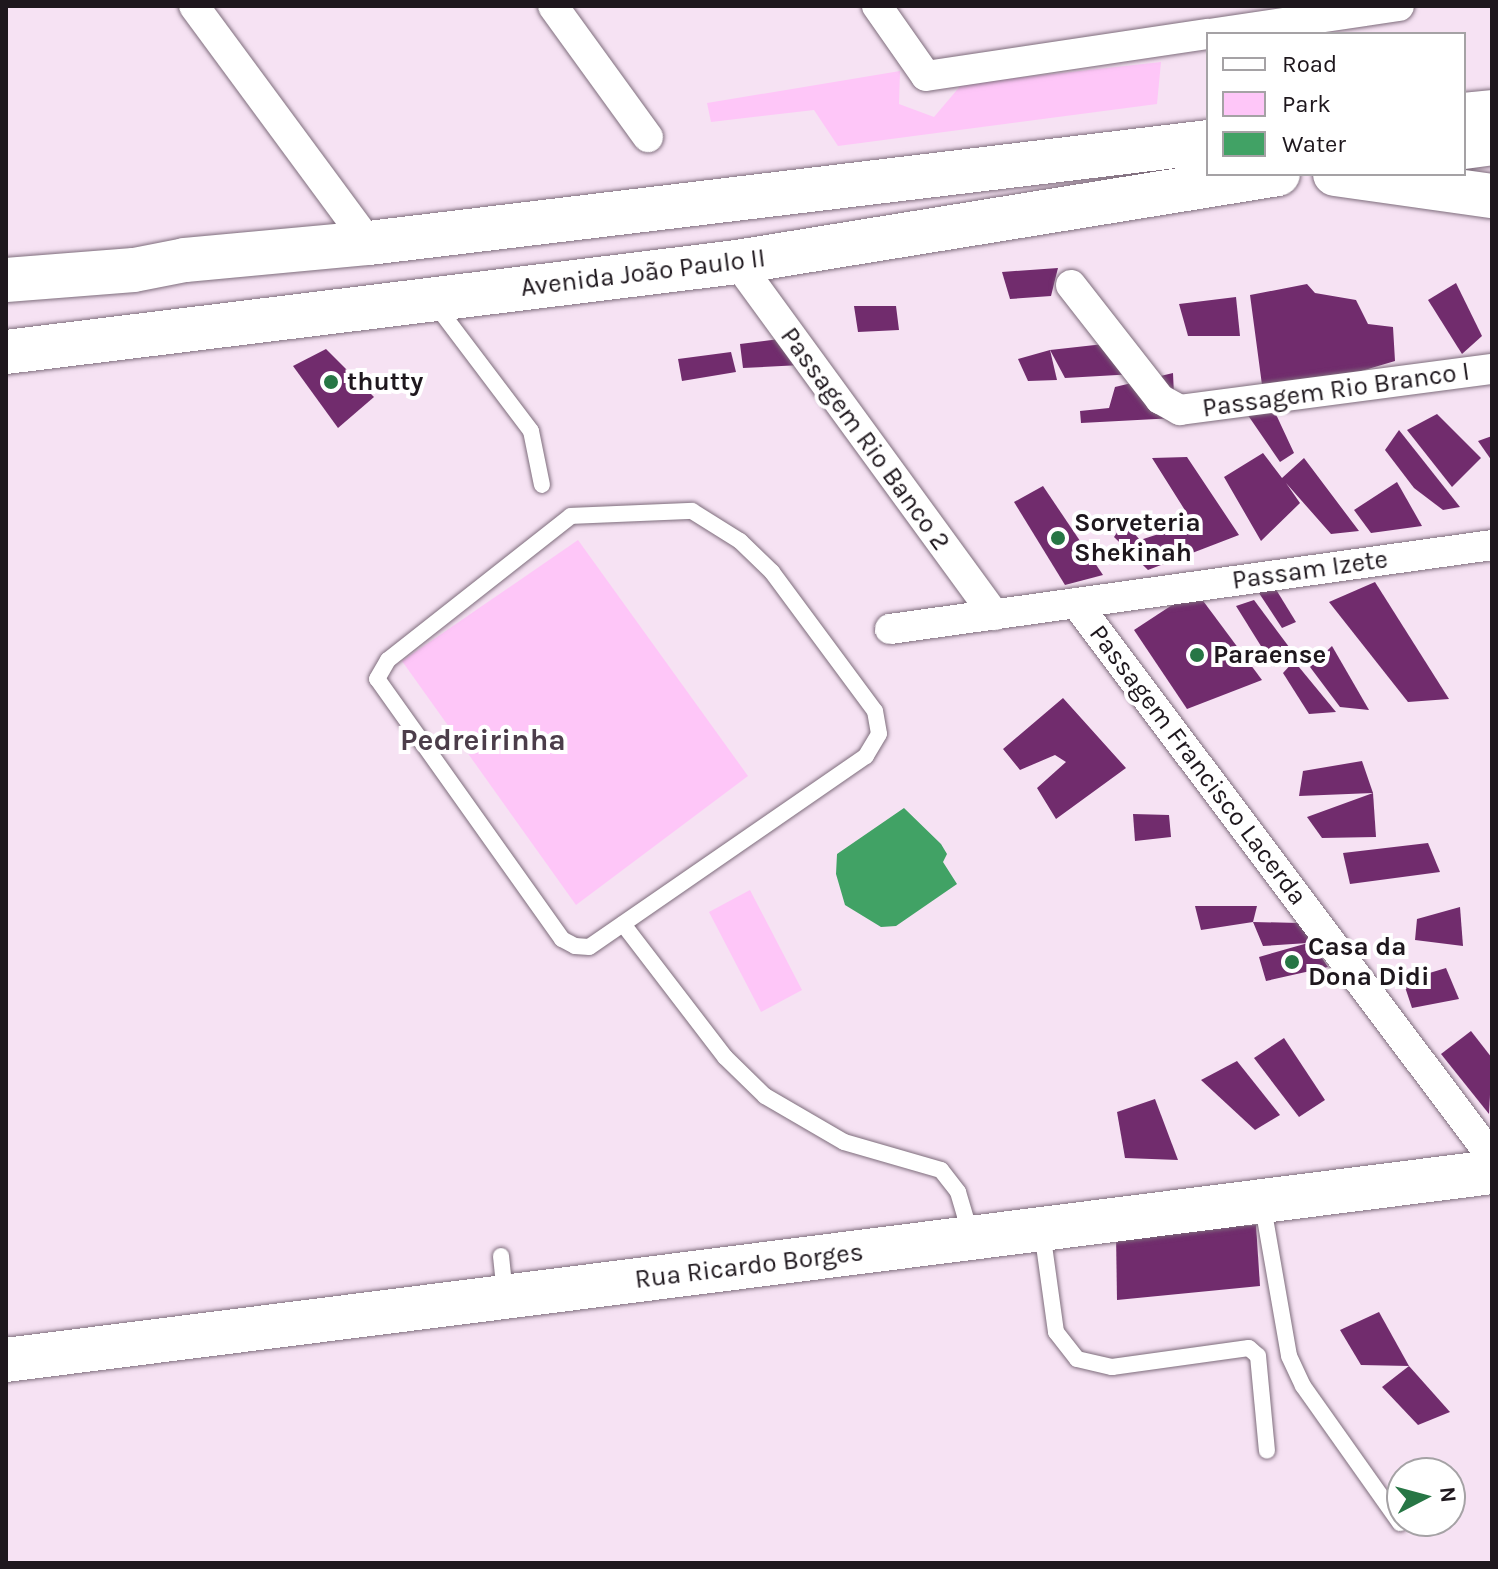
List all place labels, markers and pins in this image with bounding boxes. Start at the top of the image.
place label: thutty [347,366,423,398]
marker: thutty [322,373,340,391]
place label: Sorveteria Shekinah [1074,507,1201,568]
marker: Sorveteria Shekinah [1049,529,1067,547]
place label: Paraense [1213,639,1326,671]
marker: Paraense [1188,646,1206,664]
place label: Casa da Dona Didi [1308,931,1429,992]
marker: Casa da Dona Didi [1283,953,1301,971]

